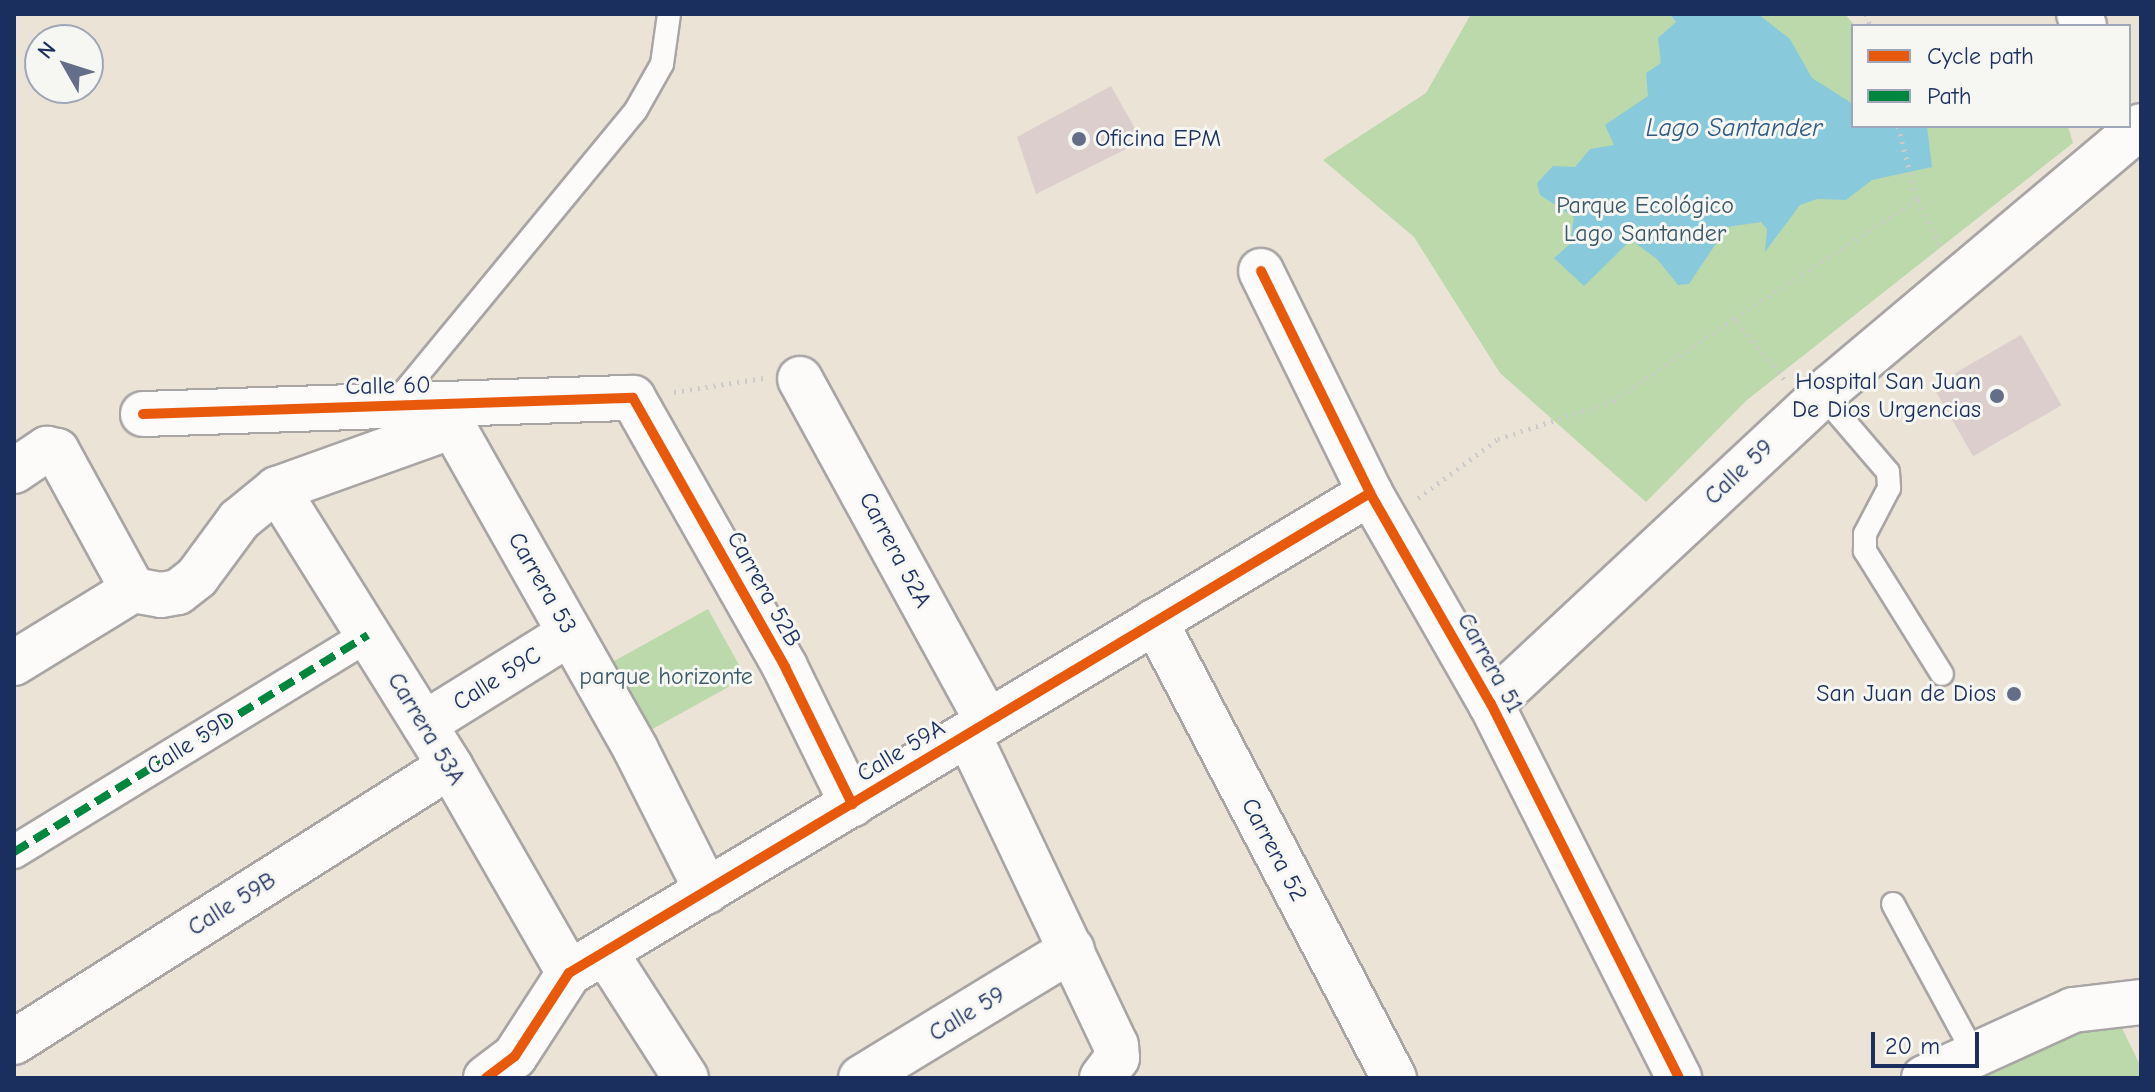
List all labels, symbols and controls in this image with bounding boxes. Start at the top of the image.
north arrow [24,24,104,104]
legend [1851,24,2131,128]
text: N [32,36,62,64]
text: Cycle path [1927,42,2034,70]
text: Path [1927,82,1972,110]
water label: Lago Santander [1646,113,1822,145]
place label: Oficina EPM [1095,125,1221,153]
marker: Oficina EPM [1070,130,1088,148]
park label: Parque Ecológico Lago Santander [1556,192,1734,248]
place label: Hospital San Juan De Dios Urgencias [1792,368,1981,424]
street label: Calle 60 [345,371,431,401]
marker: Hospital San Juan De Dios Urgencias [1988,387,2006,405]
street label: Calle 59 [1699,433,1779,511]
street label: Carrera 52A [853,487,937,613]
street label: Carrera 52B [720,526,808,652]
street label: Carrera 53 [501,527,583,639]
street label: Carrera 51 [1451,608,1529,718]
street label: Calle 59C [448,641,546,717]
park label: parque horizonte [579,663,753,691]
street label: Carrera 53A [381,667,471,791]
place label: San Juan de Dios [1816,680,1996,708]
marker: San Juan de Dios [2003,683,2025,705]
street label: Calle 59D [142,705,240,781]
street label: Calle 59A [852,714,950,788]
street label: Carrera 52 [1235,793,1313,907]
street label: Calle 59B [183,866,281,942]
street label: Calle 59 [924,980,1010,1048]
scale bar [1875,1016,1983,1066]
text: 20 m [1885,1032,1940,1060]

